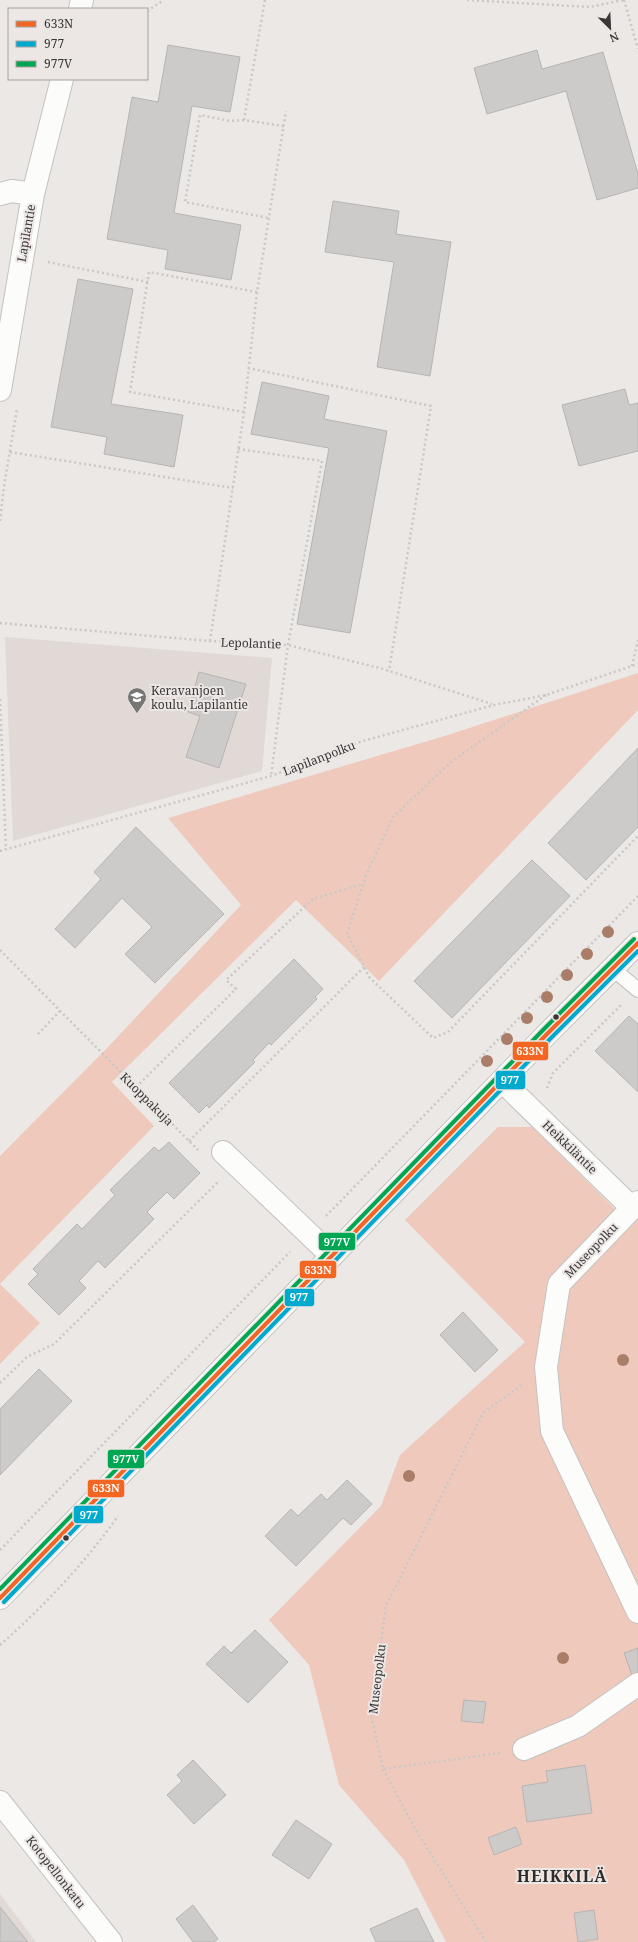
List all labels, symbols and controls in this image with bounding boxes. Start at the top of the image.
legend [8,8,148,80]
north arrow [590,8,630,48]
text: 633N [44,15,73,32]
text: N [607,29,621,46]
text: 977 [44,35,64,52]
text: 977V [44,55,73,72]
street label: Lapilantie [13,203,39,263]
street label: Lepolantie [220,633,282,653]
place label: Keravanjoen koulu, Lapilantie [151,682,248,713]
school or university icon: Keravanjoen koulu, Lapilantie [126,686,148,714]
street label: Lapilanpolku [280,736,358,780]
unlabelled marker [551,1012,561,1022]
line badge: 633N [512,1041,549,1061]
text: 633N [516,1043,544,1058]
street label: Kuoppakuja [117,1069,178,1130]
line badge: 977 [495,1070,526,1090]
text: 977 [501,1072,519,1087]
street label: Heikkiläntie [539,1116,601,1178]
street label: Museopolku [560,1219,622,1281]
line badge: 977V [318,1232,356,1251]
text: 977V [324,1234,350,1249]
line badge: 633N [299,1260,337,1279]
text: 633N [304,1262,332,1277]
line badge: 977 [284,1288,315,1307]
text: 977 [290,1289,308,1304]
line badge: 977V [107,1449,145,1469]
text: 977V [113,1451,139,1466]
line badge: 633N [87,1479,125,1498]
text: 633N [92,1480,120,1495]
line badge: 977 [73,1505,104,1524]
text: 977 [80,1507,98,1522]
unlabelled marker [61,1533,71,1543]
street label: Museopolku [364,1643,390,1715]
street label: Kotopellonkatu [22,1832,90,1912]
district label: HEIKKILÄ [517,1865,607,1887]

